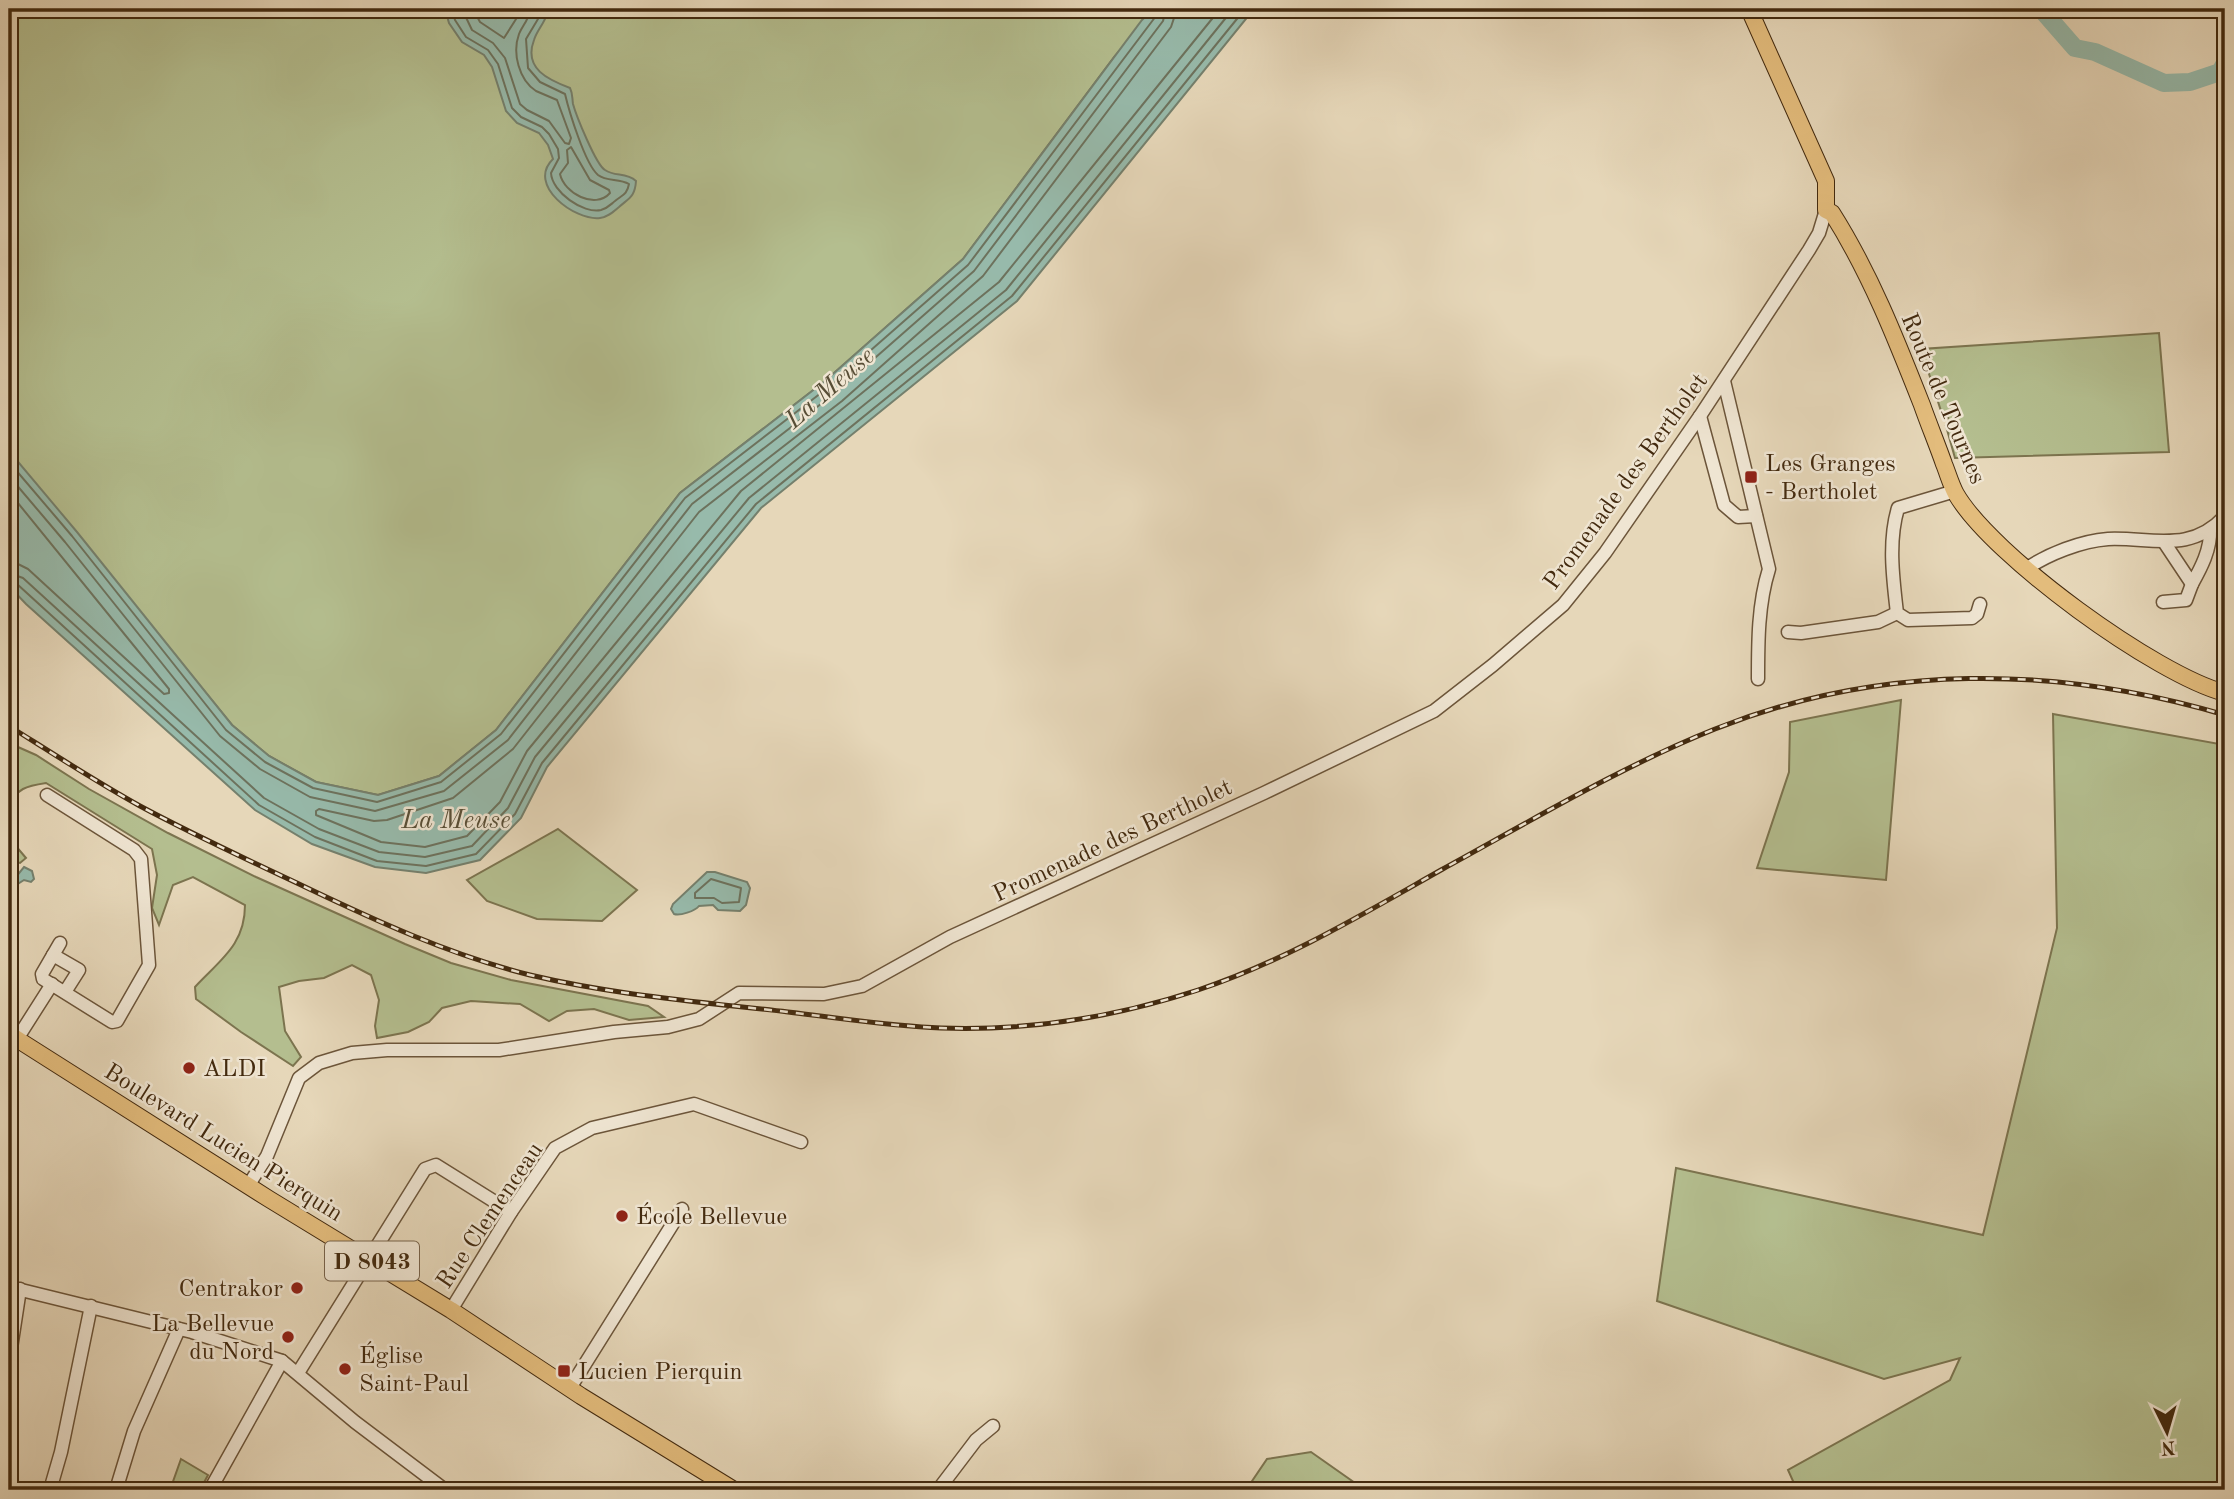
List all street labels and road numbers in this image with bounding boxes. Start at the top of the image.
street label: Route de Tournes [1895,310,1989,488]
street label: Promenade des Bertholet [1540,370,1713,595]
street label: Promenade des Bertholet [990,776,1236,908]
street label: Boulevard Lucien Pierquin [99,1060,346,1227]
street label: Rue Clemenceau [433,1139,548,1294]
road number: D 8043 [325,1242,419,1280]

